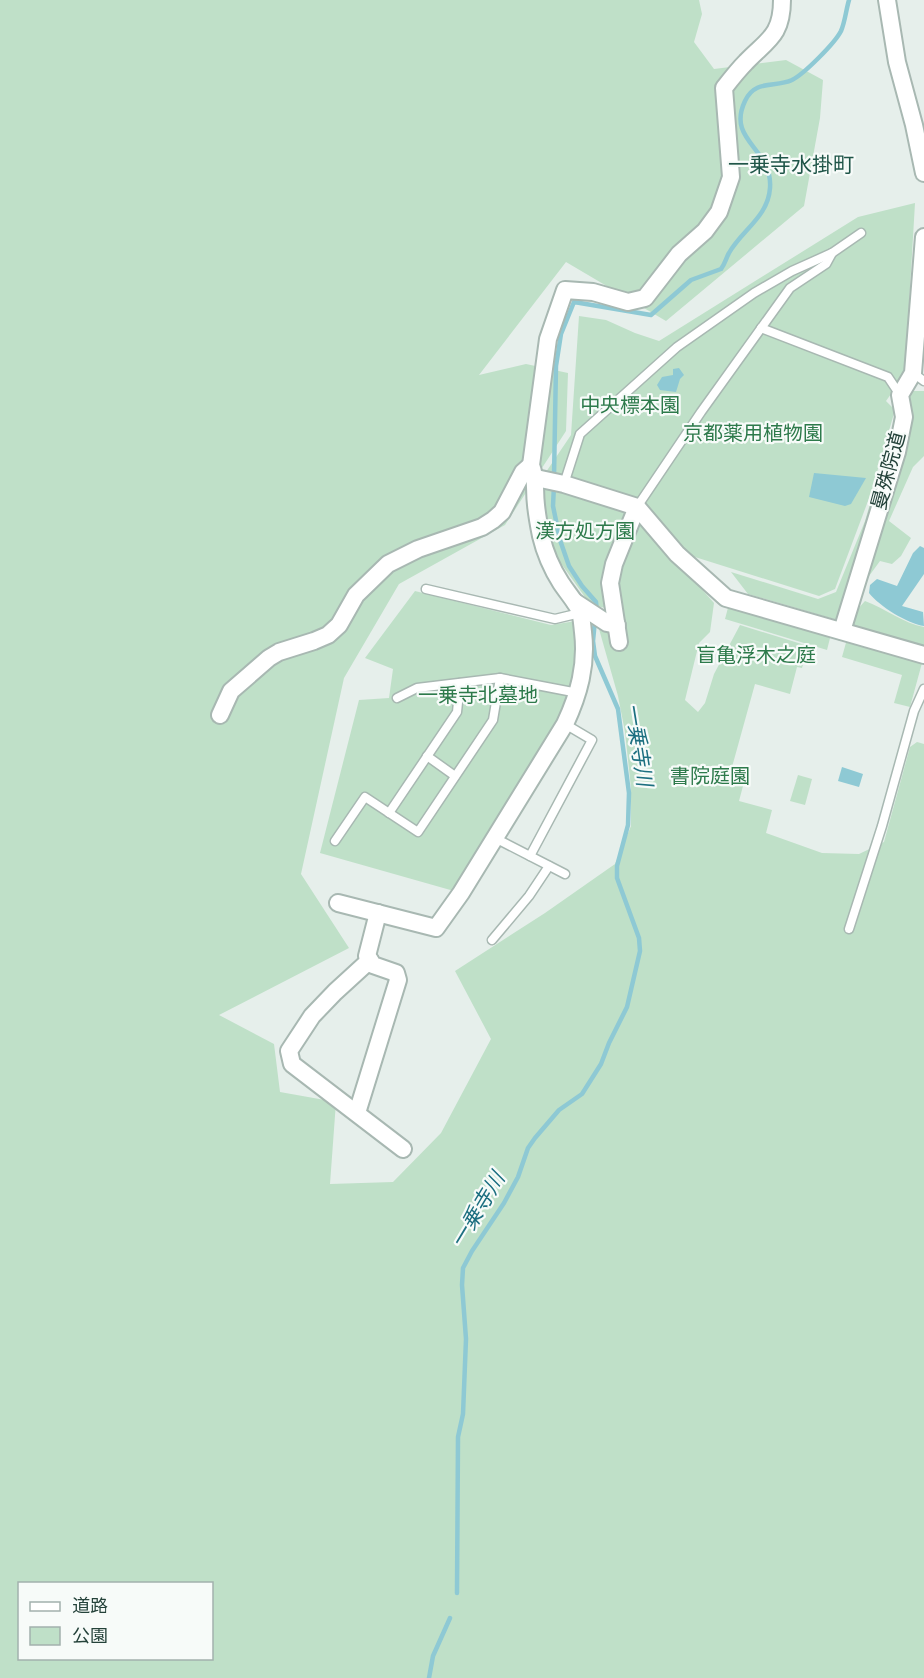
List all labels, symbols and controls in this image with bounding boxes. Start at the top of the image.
district label: 一乗寺水掛町 [728,153,854,180]
park label: 中央標本園 [580,394,680,420]
park label: 京都薬用植物園 [683,422,823,448]
street label: 曼殊院道 [867,429,913,513]
park label: 漢方処方園 [535,520,635,546]
park label: 盲亀浮木之庭 [696,644,816,670]
park label: 一乗寺北墓地 [418,684,538,710]
water label: 一乗寺川 [617,701,657,791]
park label: 書院庭園 [670,765,750,791]
water label: 一乗寺川 [446,1166,513,1254]
legend [18,1582,213,1660]
text: 道路 [72,1596,108,1619]
text: 公園 [72,1626,108,1649]

